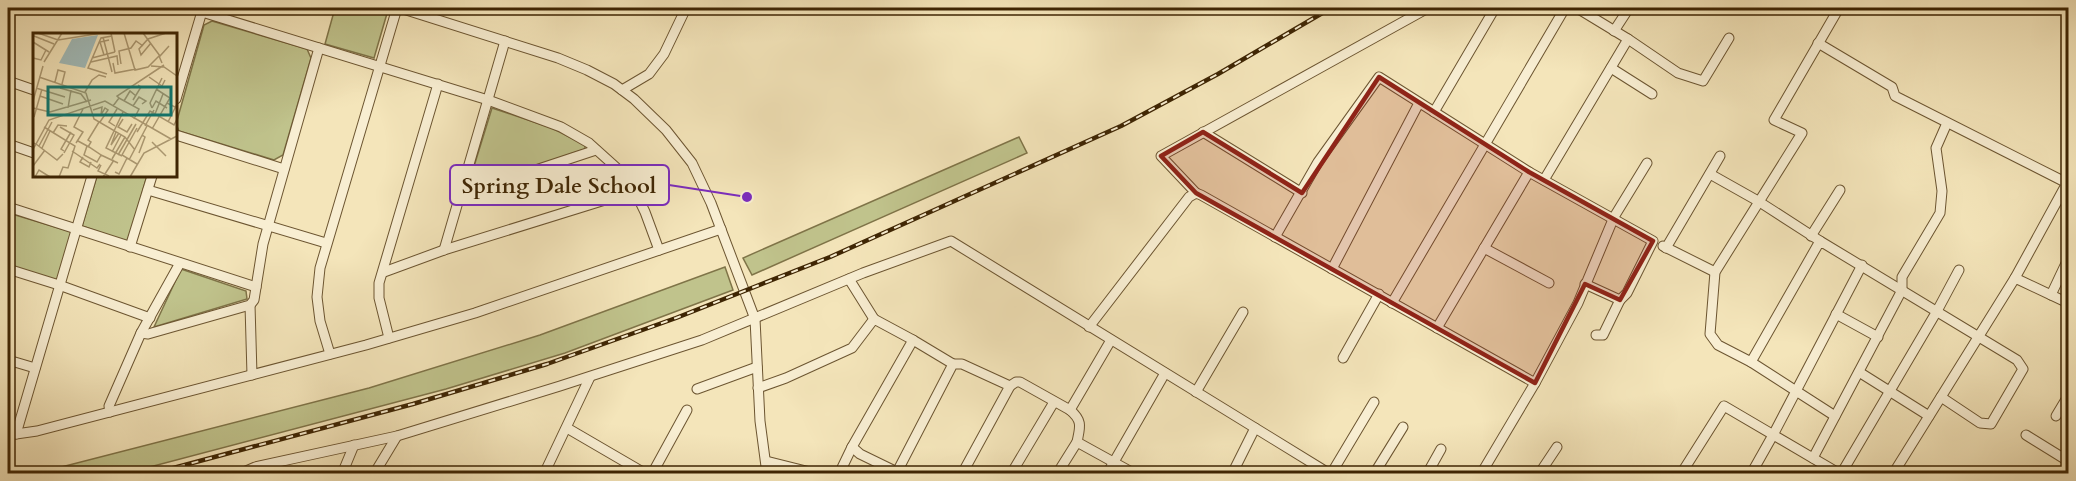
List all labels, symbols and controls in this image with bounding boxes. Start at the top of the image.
inset map [33,33,177,177]
callout: Spring Dale School [450,165,669,205]
text: Spring Dale School [462,171,657,201]

